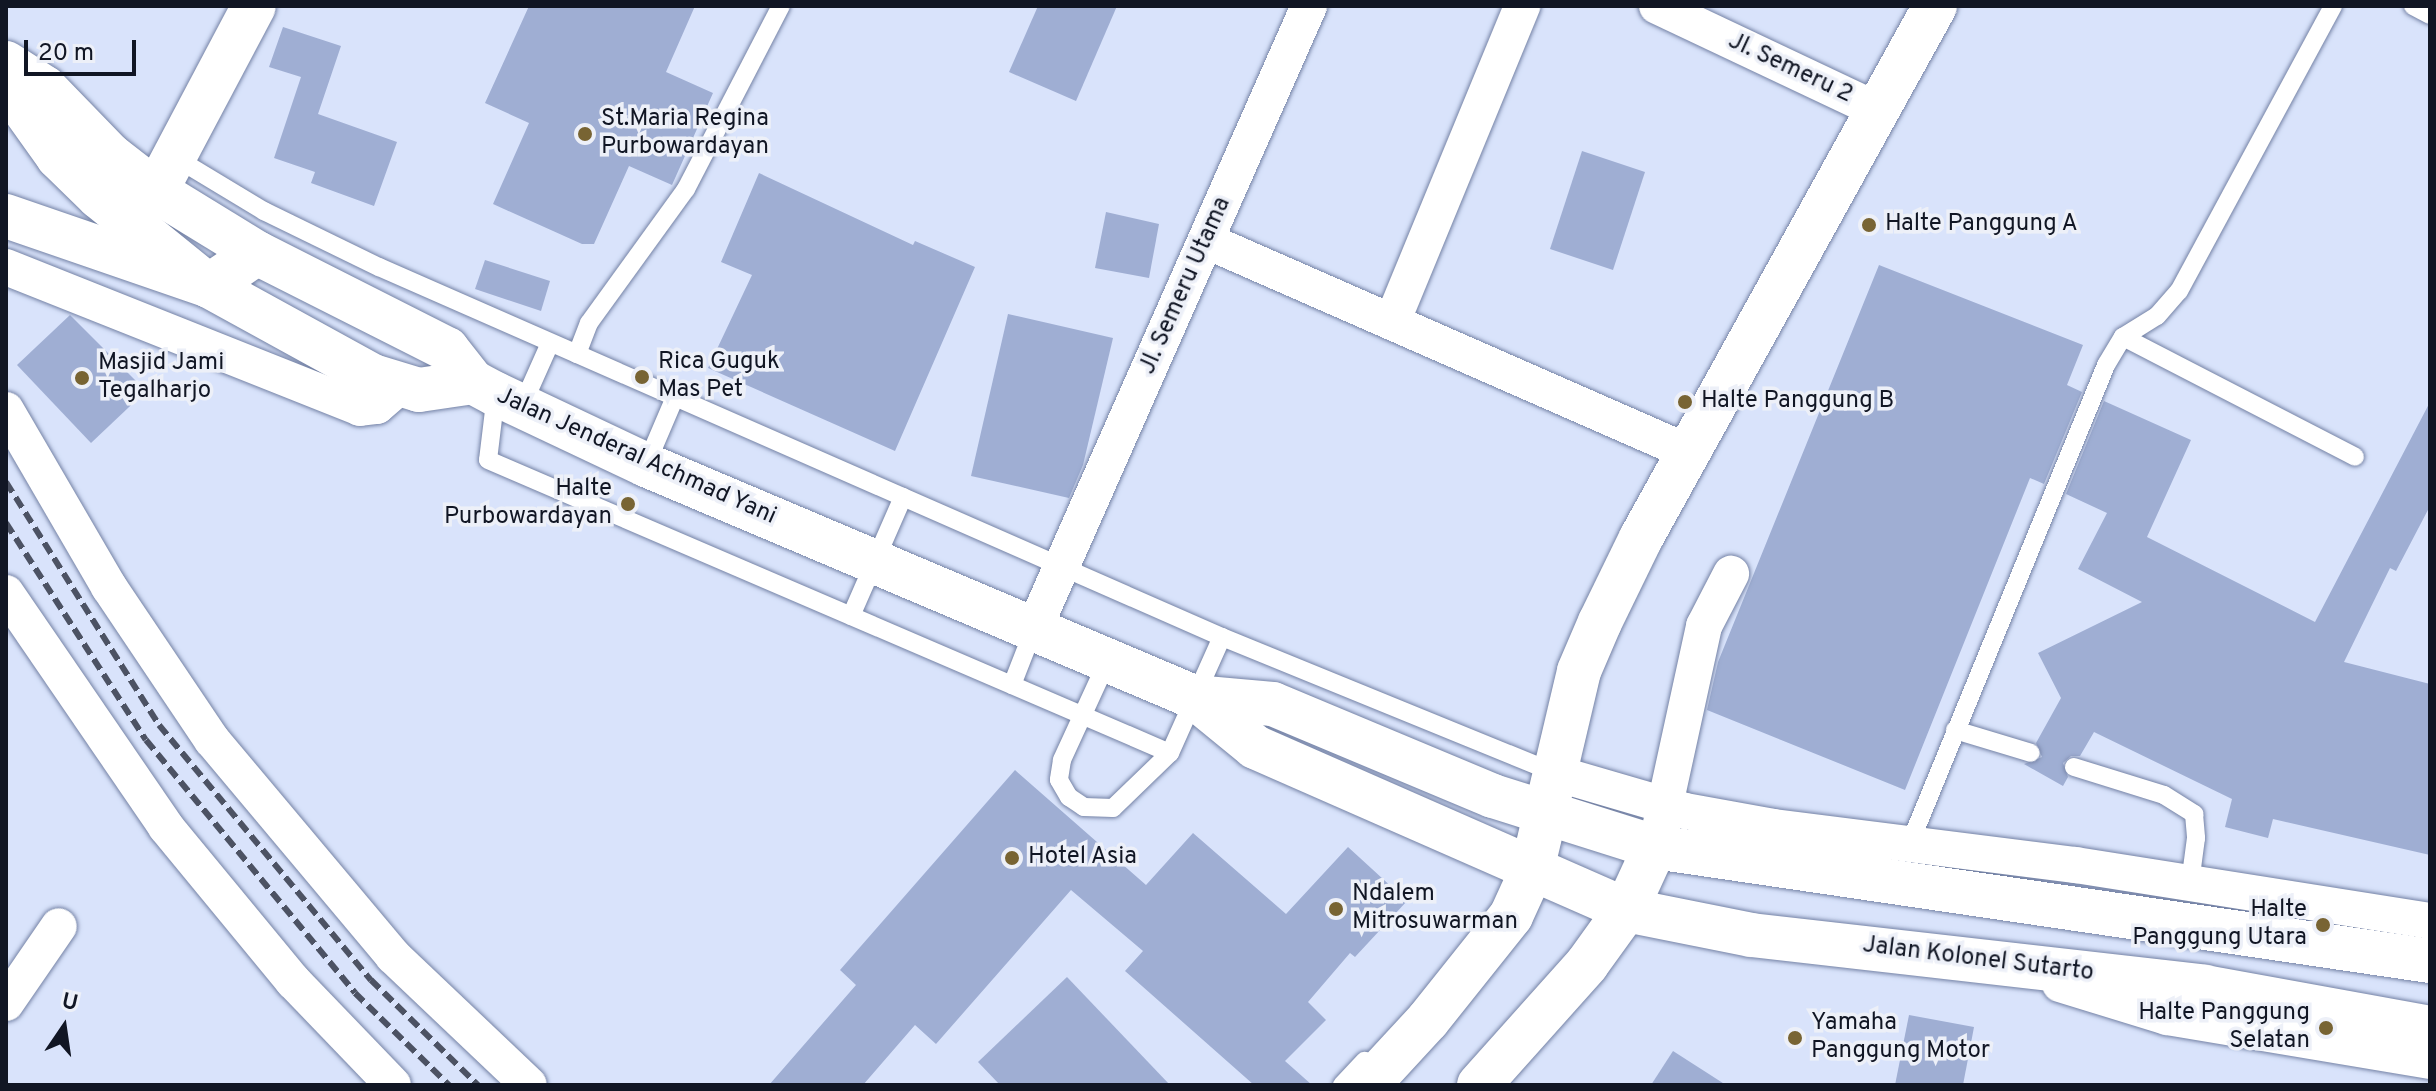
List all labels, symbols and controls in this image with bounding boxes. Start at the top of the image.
scale bar [28,24,140,74]
street label: Jl. Semeru 2 [1723,28,1857,110]
text: 20 m [38,39,94,69]
place label: St.Maria Regina Purbowardayan [601,106,769,162]
marker: St.Maria Regina Purbowardayan [576,125,594,143]
street label: Jl. Semeru Utama [1134,193,1238,379]
place label: Halte Panggung A [1885,211,2079,239]
marker: Halte Panggung A [1860,216,1878,234]
place label: Rica Guguk Mas Pet [658,349,780,405]
place label: Masjid Jami Tegalharjo [98,350,224,406]
marker: Rica Guguk Mas Pet [633,368,651,386]
marker: Masjid Jami Tegalharjo [73,369,91,387]
street label: Jalan Jenderal Achmad Yani [491,382,781,532]
place label: Halte Panggung B [1701,388,1894,416]
marker: Halte Panggung B [1676,393,1694,411]
place label: Halte Purbowardayan [444,476,612,532]
marker: Halte Purbowardayan [619,495,637,513]
place label: Hotel Asia [1028,844,1138,872]
marker: Hotel Asia [1003,849,1021,867]
place label: Ndalem Mitrosuwarman [1352,881,1518,937]
place label: Halte Panggung Utara [2132,897,2307,953]
marker: Ndalem Mitrosuwarman [1327,900,1345,918]
marker: Halte Panggung Utara [2314,916,2332,934]
street label: Jalan Kolonel Sutarto [1861,932,2095,988]
north arrow [24,987,104,1067]
text: U [59,988,80,1018]
place label: Halte Panggung Selatan [2138,1000,2310,1056]
place label: Yamaha Panggung Motor [1811,1010,1990,1066]
marker: Halte Panggung Selatan [2317,1019,2335,1037]
marker: Yamaha Panggung Motor [1786,1029,1804,1047]

